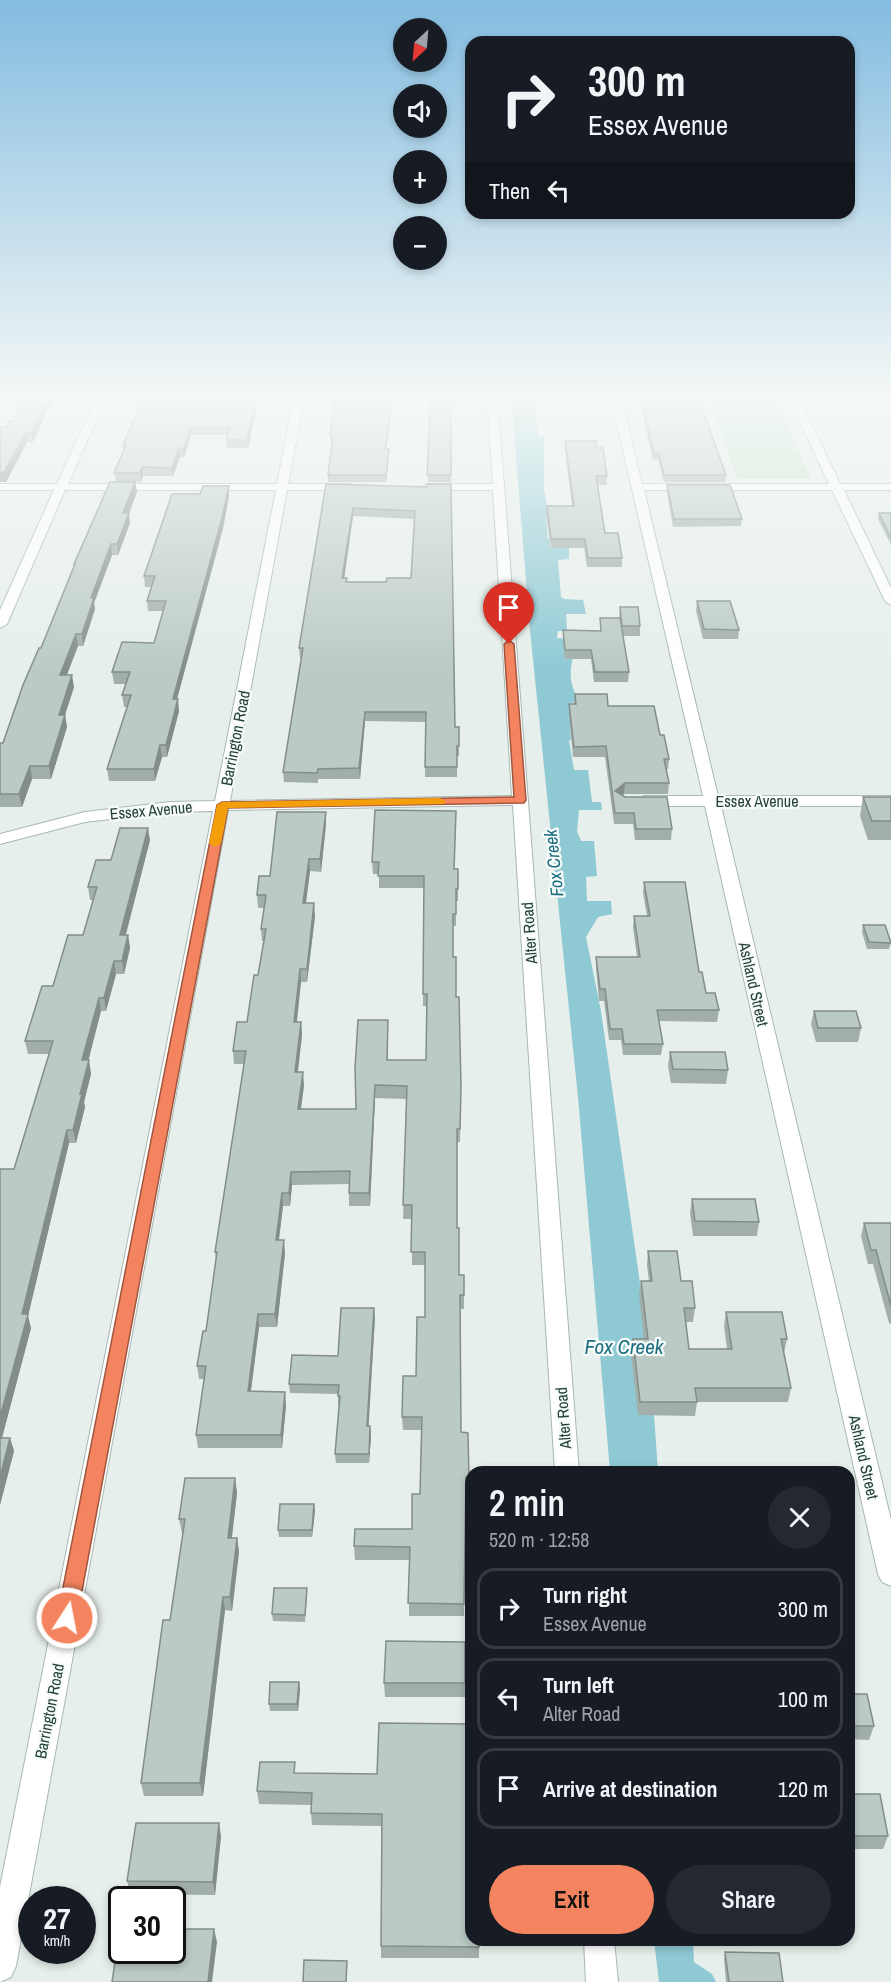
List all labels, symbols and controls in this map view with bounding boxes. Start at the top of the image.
north arrow [393,18,447,72]
map controls [393,18,447,270]
text: 300 m [588,53,686,109]
icon: right [489,60,567,138]
button: sound [393,84,447,138]
text: Essex Avenue [588,107,728,143]
button: + [393,150,447,204]
icon: left [542,174,575,207]
text: Then [489,176,530,206]
button: − [393,216,447,270]
pin [483,582,534,644]
icon: arrive [492,591,525,624]
street label: Barrington Road [215,689,255,787]
street label: Essex Avenue [716,790,798,812]
street label: Essex Avenue [109,795,193,825]
water label: Fox Creek [537,828,569,898]
street label: Alter Road [516,901,542,966]
street label: Ashland Street [733,939,774,1029]
water label: Fox Creek [585,1332,665,1361]
street label: Alter Road [550,1386,576,1451]
street label: Ashland Street [843,1412,884,1502]
text: 2 min [489,1479,565,1527]
button: close [768,1486,831,1549]
text: 520 m · 12:58 [489,1526,589,1553]
text: Turn right [543,1580,627,1610]
position arrow [35,1586,99,1650]
icon: right [492,1592,525,1625]
text: 300 m [778,1594,828,1624]
text: Essex Avenue [543,1610,647,1637]
street label: Barrington Road [29,1662,69,1760]
text: Turn left [543,1670,614,1700]
icon: left [492,1682,525,1715]
text: 100 m [778,1684,828,1714]
text: Alter Road [543,1700,620,1727]
icon: arrive [492,1772,525,1805]
text: Arrive at destination [543,1774,717,1804]
text: 120 m [778,1774,828,1804]
button: Exit [489,1865,654,1934]
button: Share [666,1865,831,1934]
speed limit sign: 30 [108,1886,186,1964]
text: 27 [43,1898,71,1938]
text: km/h [44,1930,70,1951]

